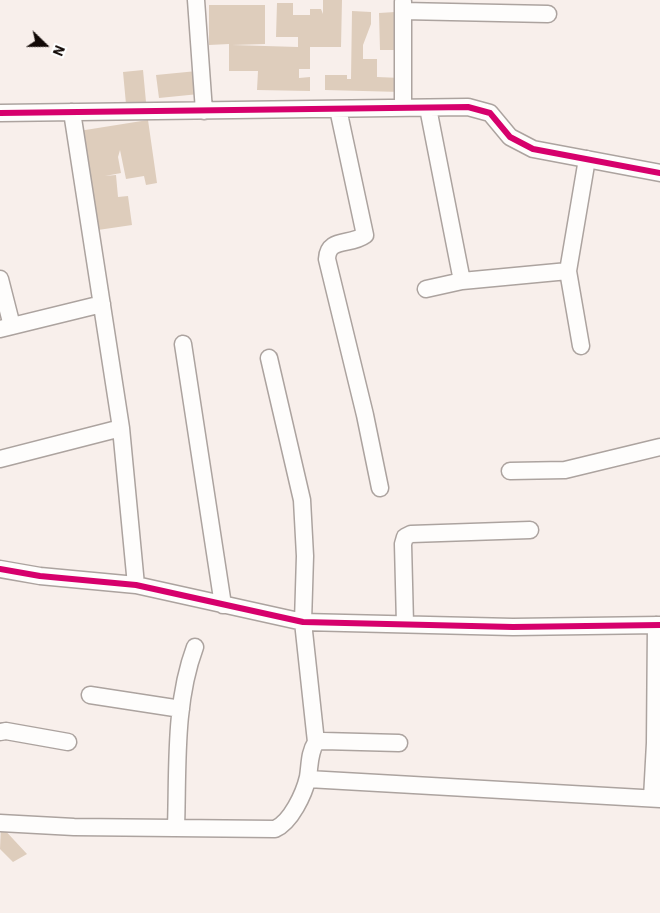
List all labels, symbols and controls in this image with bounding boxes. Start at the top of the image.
north arrow [20,20,70,70]
text: N [49,43,69,59]

